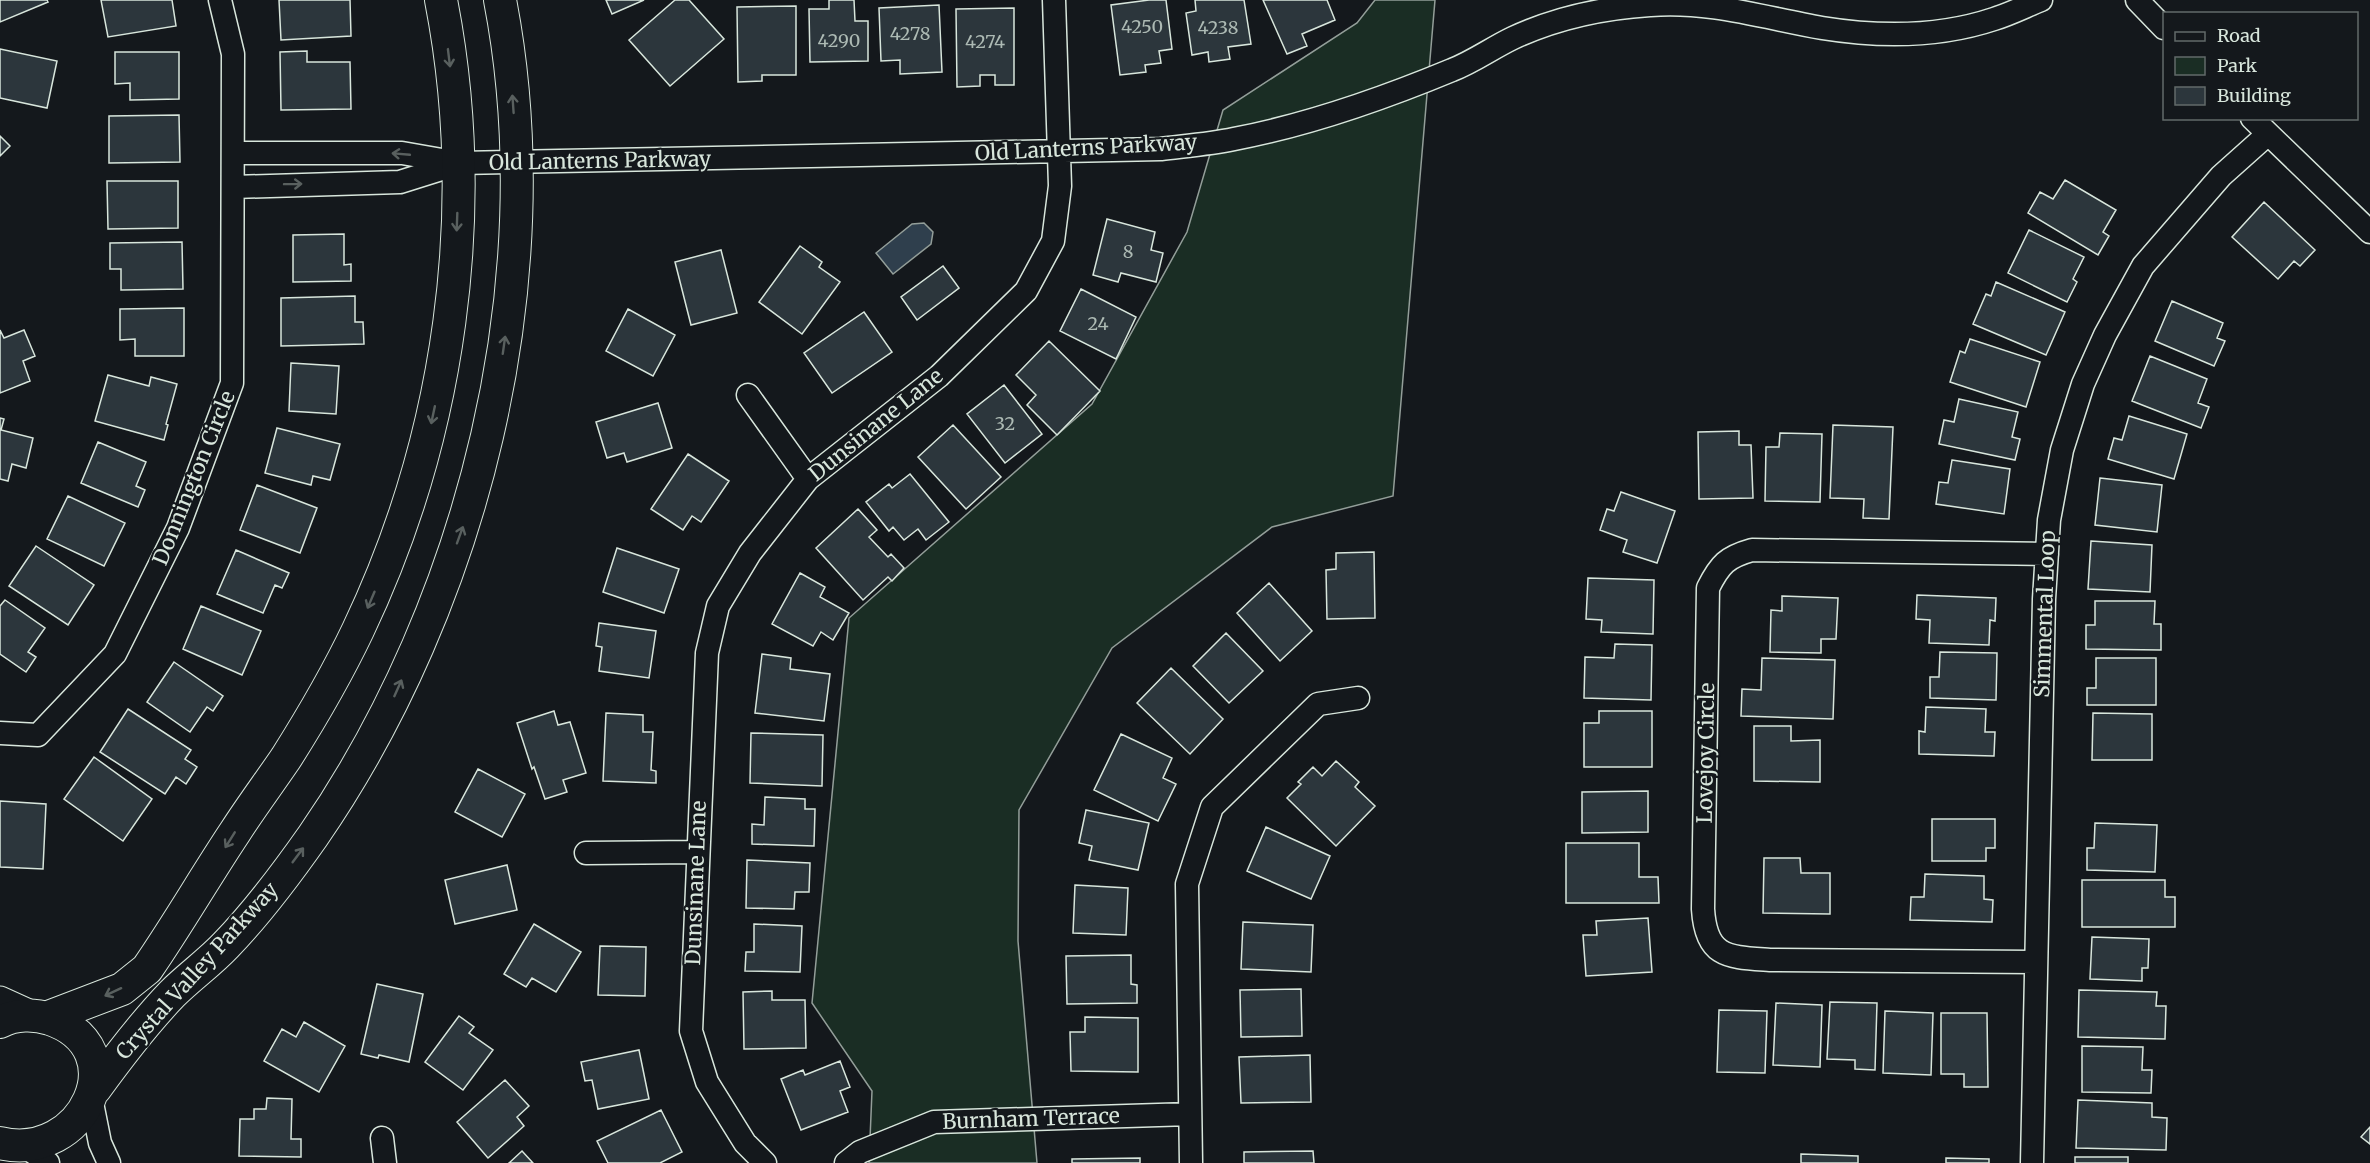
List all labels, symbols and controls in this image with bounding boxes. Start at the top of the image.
legend [2163,12,2358,120]
house number: 4250 [1121,15,1163,38]
house number: 4238 [1197,16,1239,39]
house number: 4278 [890,22,930,45]
text: Road [2217,24,2261,47]
house number: 4290 [818,29,860,52]
house number: 4274 [965,30,1005,53]
one-way arrow [444,47,455,67]
text: Park [2217,54,2258,77]
text: Building [2217,84,2291,107]
one-way arrow [507,95,518,115]
street label: Old Lanterns Parkway [974,128,1199,167]
street label: Old Lanterns Parkway [489,145,712,176]
one-way arrow [392,148,411,159]
one-way arrow [282,179,302,190]
one-way arrow [451,211,462,231]
house number: 8 [1123,240,1133,263]
house number: 24 [1087,312,1109,335]
one-way arrow [498,336,509,355]
street label: Dunsinane Lane [803,362,948,487]
street label: Donnington Circle [146,387,241,569]
one-way arrow [427,405,438,424]
house number: 32 [995,412,1015,435]
one-way arrow [455,526,466,545]
street label: Simmental Loop [2028,530,2061,698]
one-way arrow [365,590,376,608]
one-way arrow [393,680,404,698]
street label: Lovejoy Circle [1691,682,1720,824]
street label: Dunsinane Lane [679,800,712,966]
one-way arrow [223,831,235,848]
one-way arrow [292,848,305,864]
street label: Crystal Valley Parkway [110,876,284,1065]
one-way arrow [105,987,123,999]
street label: Burnham Terrace [942,1102,1120,1135]

